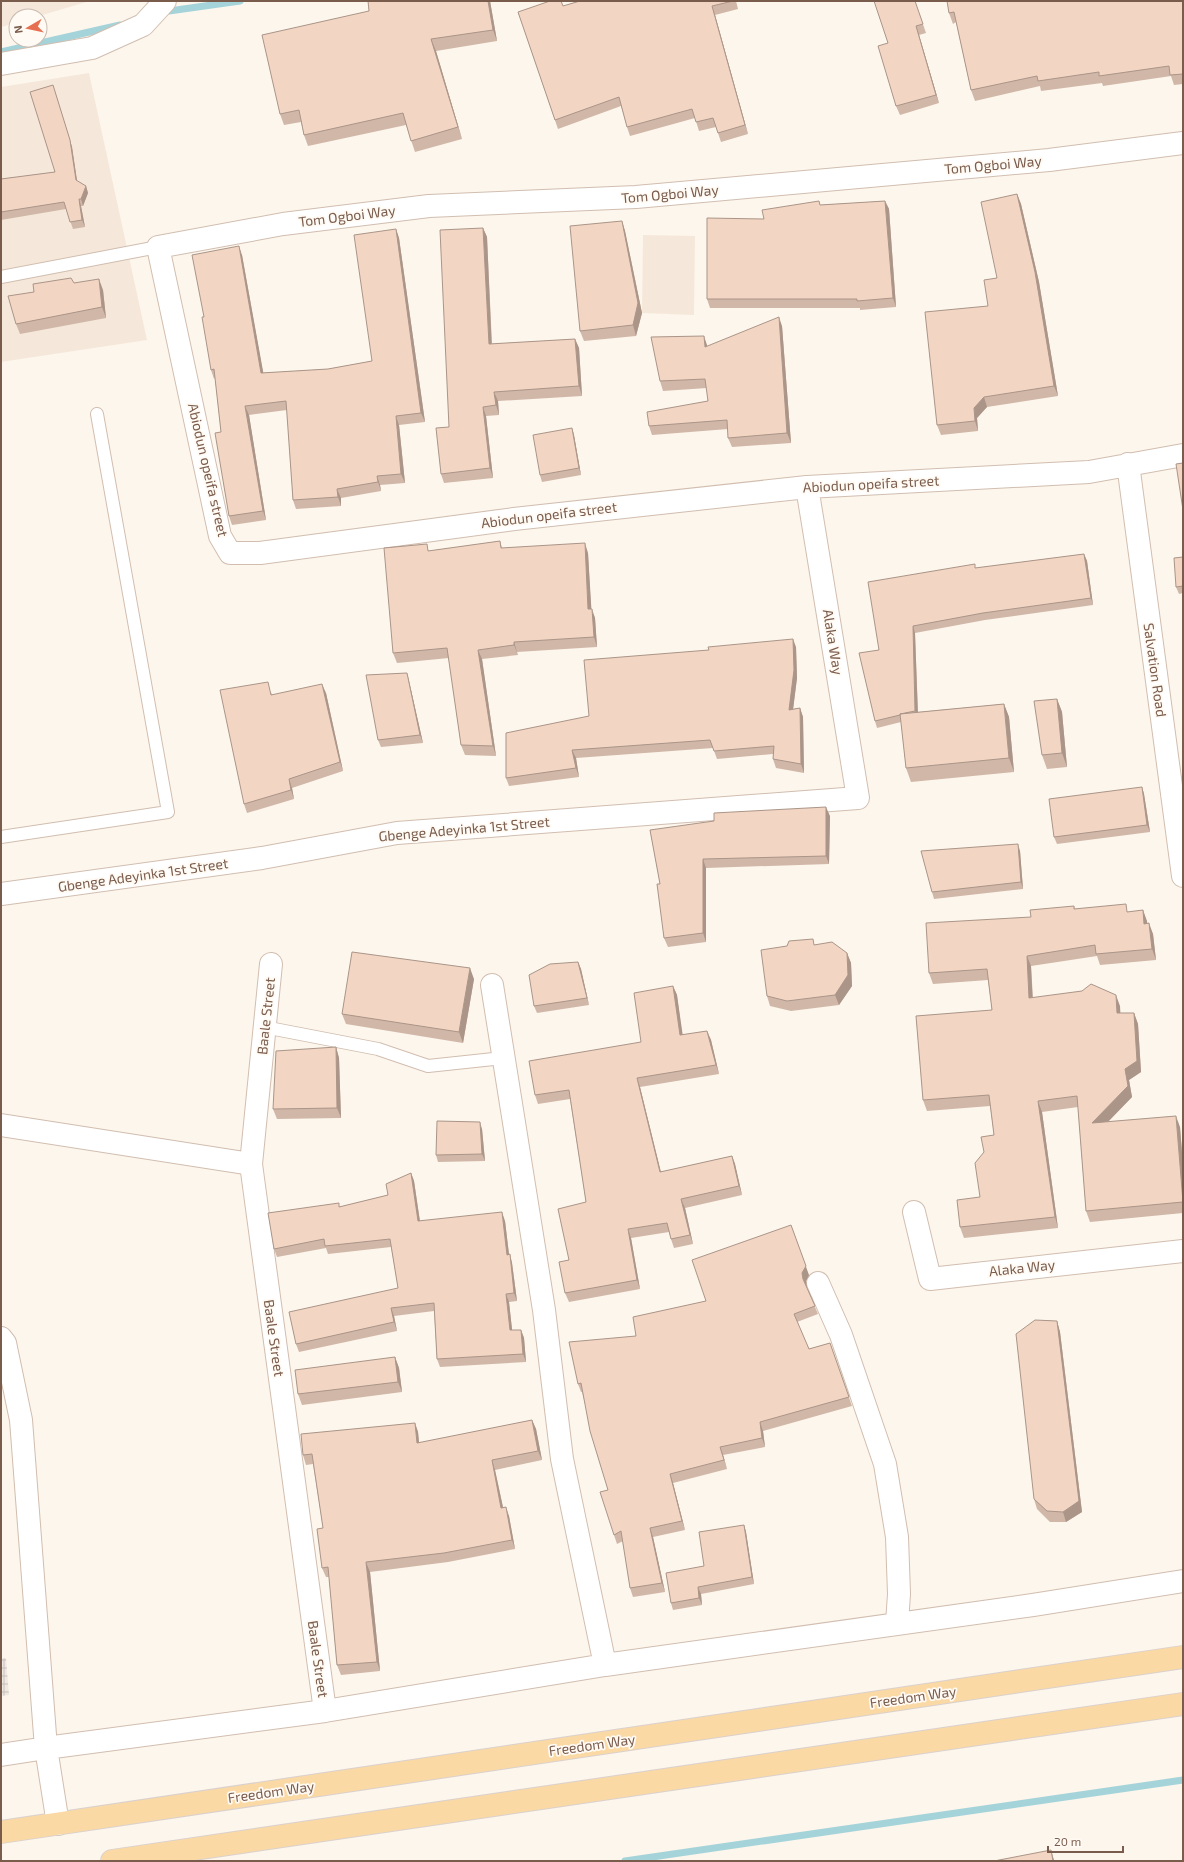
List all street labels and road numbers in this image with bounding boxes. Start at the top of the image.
street label: Tom Ogboi Way [944,152,1043,177]
street label: Tom Ogboi Way [621,181,720,206]
street label: Tom Ogboi Way [297,201,397,230]
street label: Abiodun opeifa street [185,401,232,538]
street label: Abiodun opeifa street [802,471,940,496]
street label: Abiodun opeifa street [480,498,618,531]
street label: Alaka Way [820,608,847,677]
street label: Salvation Road [1140,622,1171,718]
street label: Gbenge Adeyinka 1st Street [378,813,550,844]
street label: Gbenge Adeyinka 1st Street [57,854,229,895]
street label: Baale Street [253,976,278,1056]
street label: Alaka Way [988,1256,1056,1279]
street label: Baale Street [261,1298,288,1378]
street label: Baale Street [305,1619,332,1699]
street label: Freedom Way [869,1682,958,1711]
street label: Freedom Way [548,1730,637,1759]
street label: Freedom Way [227,1777,316,1806]

